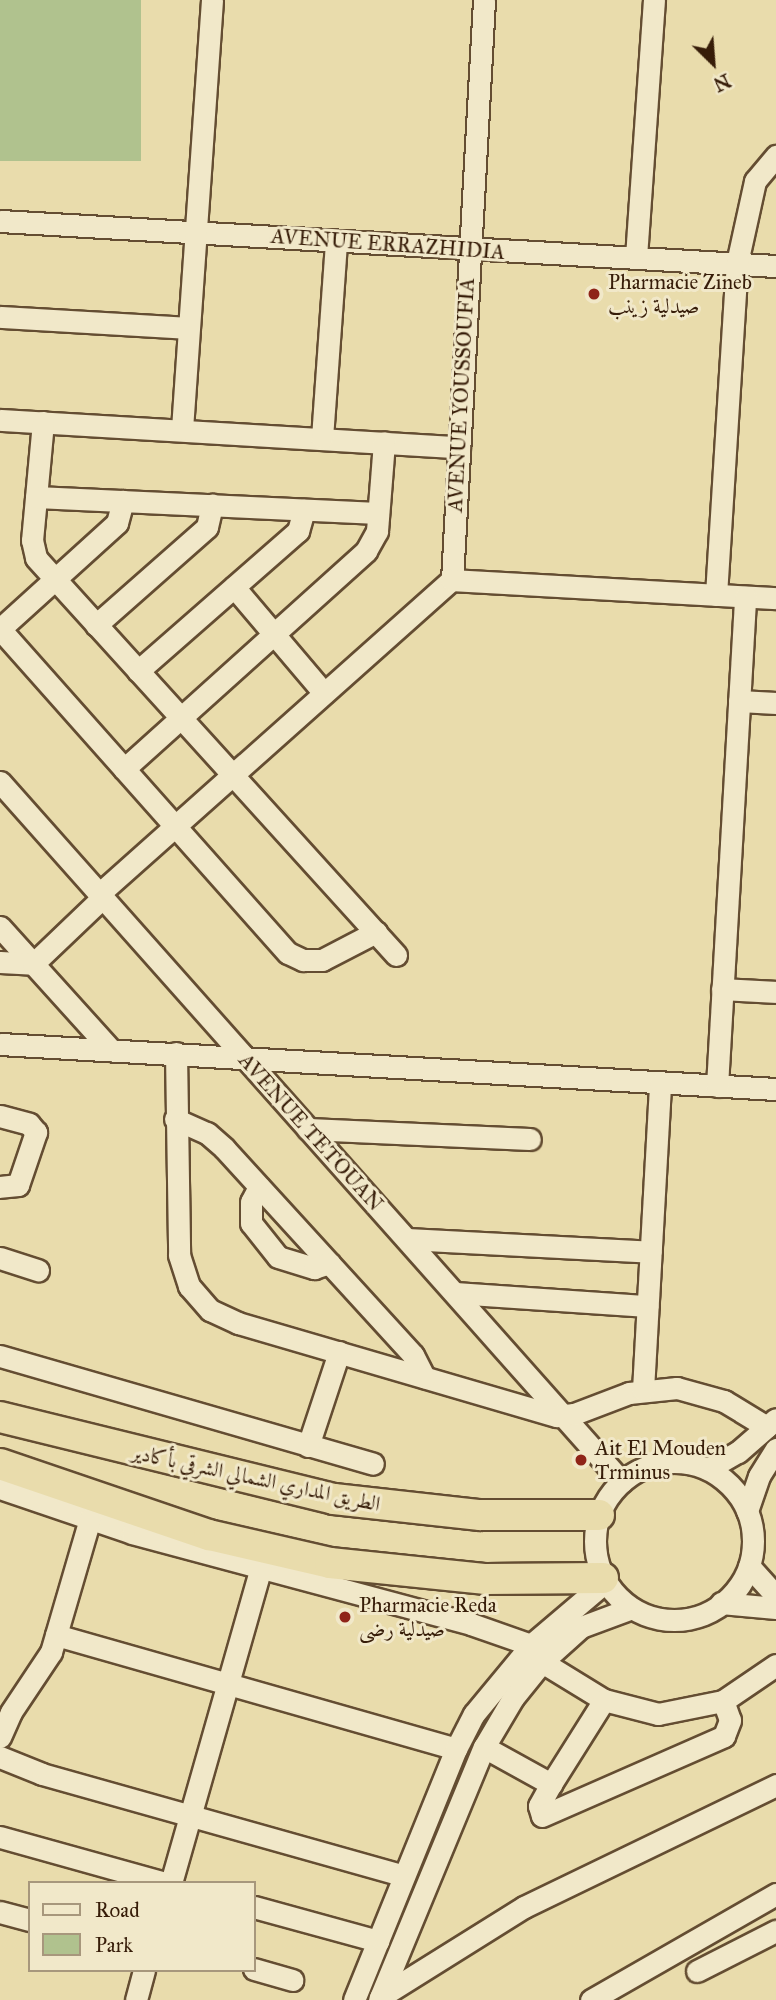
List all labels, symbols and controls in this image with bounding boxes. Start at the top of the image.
north arrow [678,28,748,98]
text: N [710,69,734,96]
street label: AVENUE ERRAZHIDIA [270,223,506,265]
place label: Pharmacie Zineb صيدلية زينب [608,269,752,319]
street label: AVENUE YOUSSOUFIA [442,277,480,513]
marker: Pharmacie Zineb صيدلية زينب [586,286,602,302]
street label: AVENUE TETOUAN [234,1048,388,1216]
place label: Ait El Mouden Trminus [595,1435,726,1485]
street label: الطريق المداري الشمالي الشرقي بأكادير [129,1439,383,1517]
marker: Ait El Mouden Trminus [573,1452,589,1468]
place label: Pharmacie Reda صيدلية رضى [359,1592,497,1642]
marker: Pharmacie Reda صيدلية رضى [337,1609,353,1625]
legend [28,1881,256,1972]
text: Road [95,1897,140,1923]
text: Park [95,1932,133,1958]

